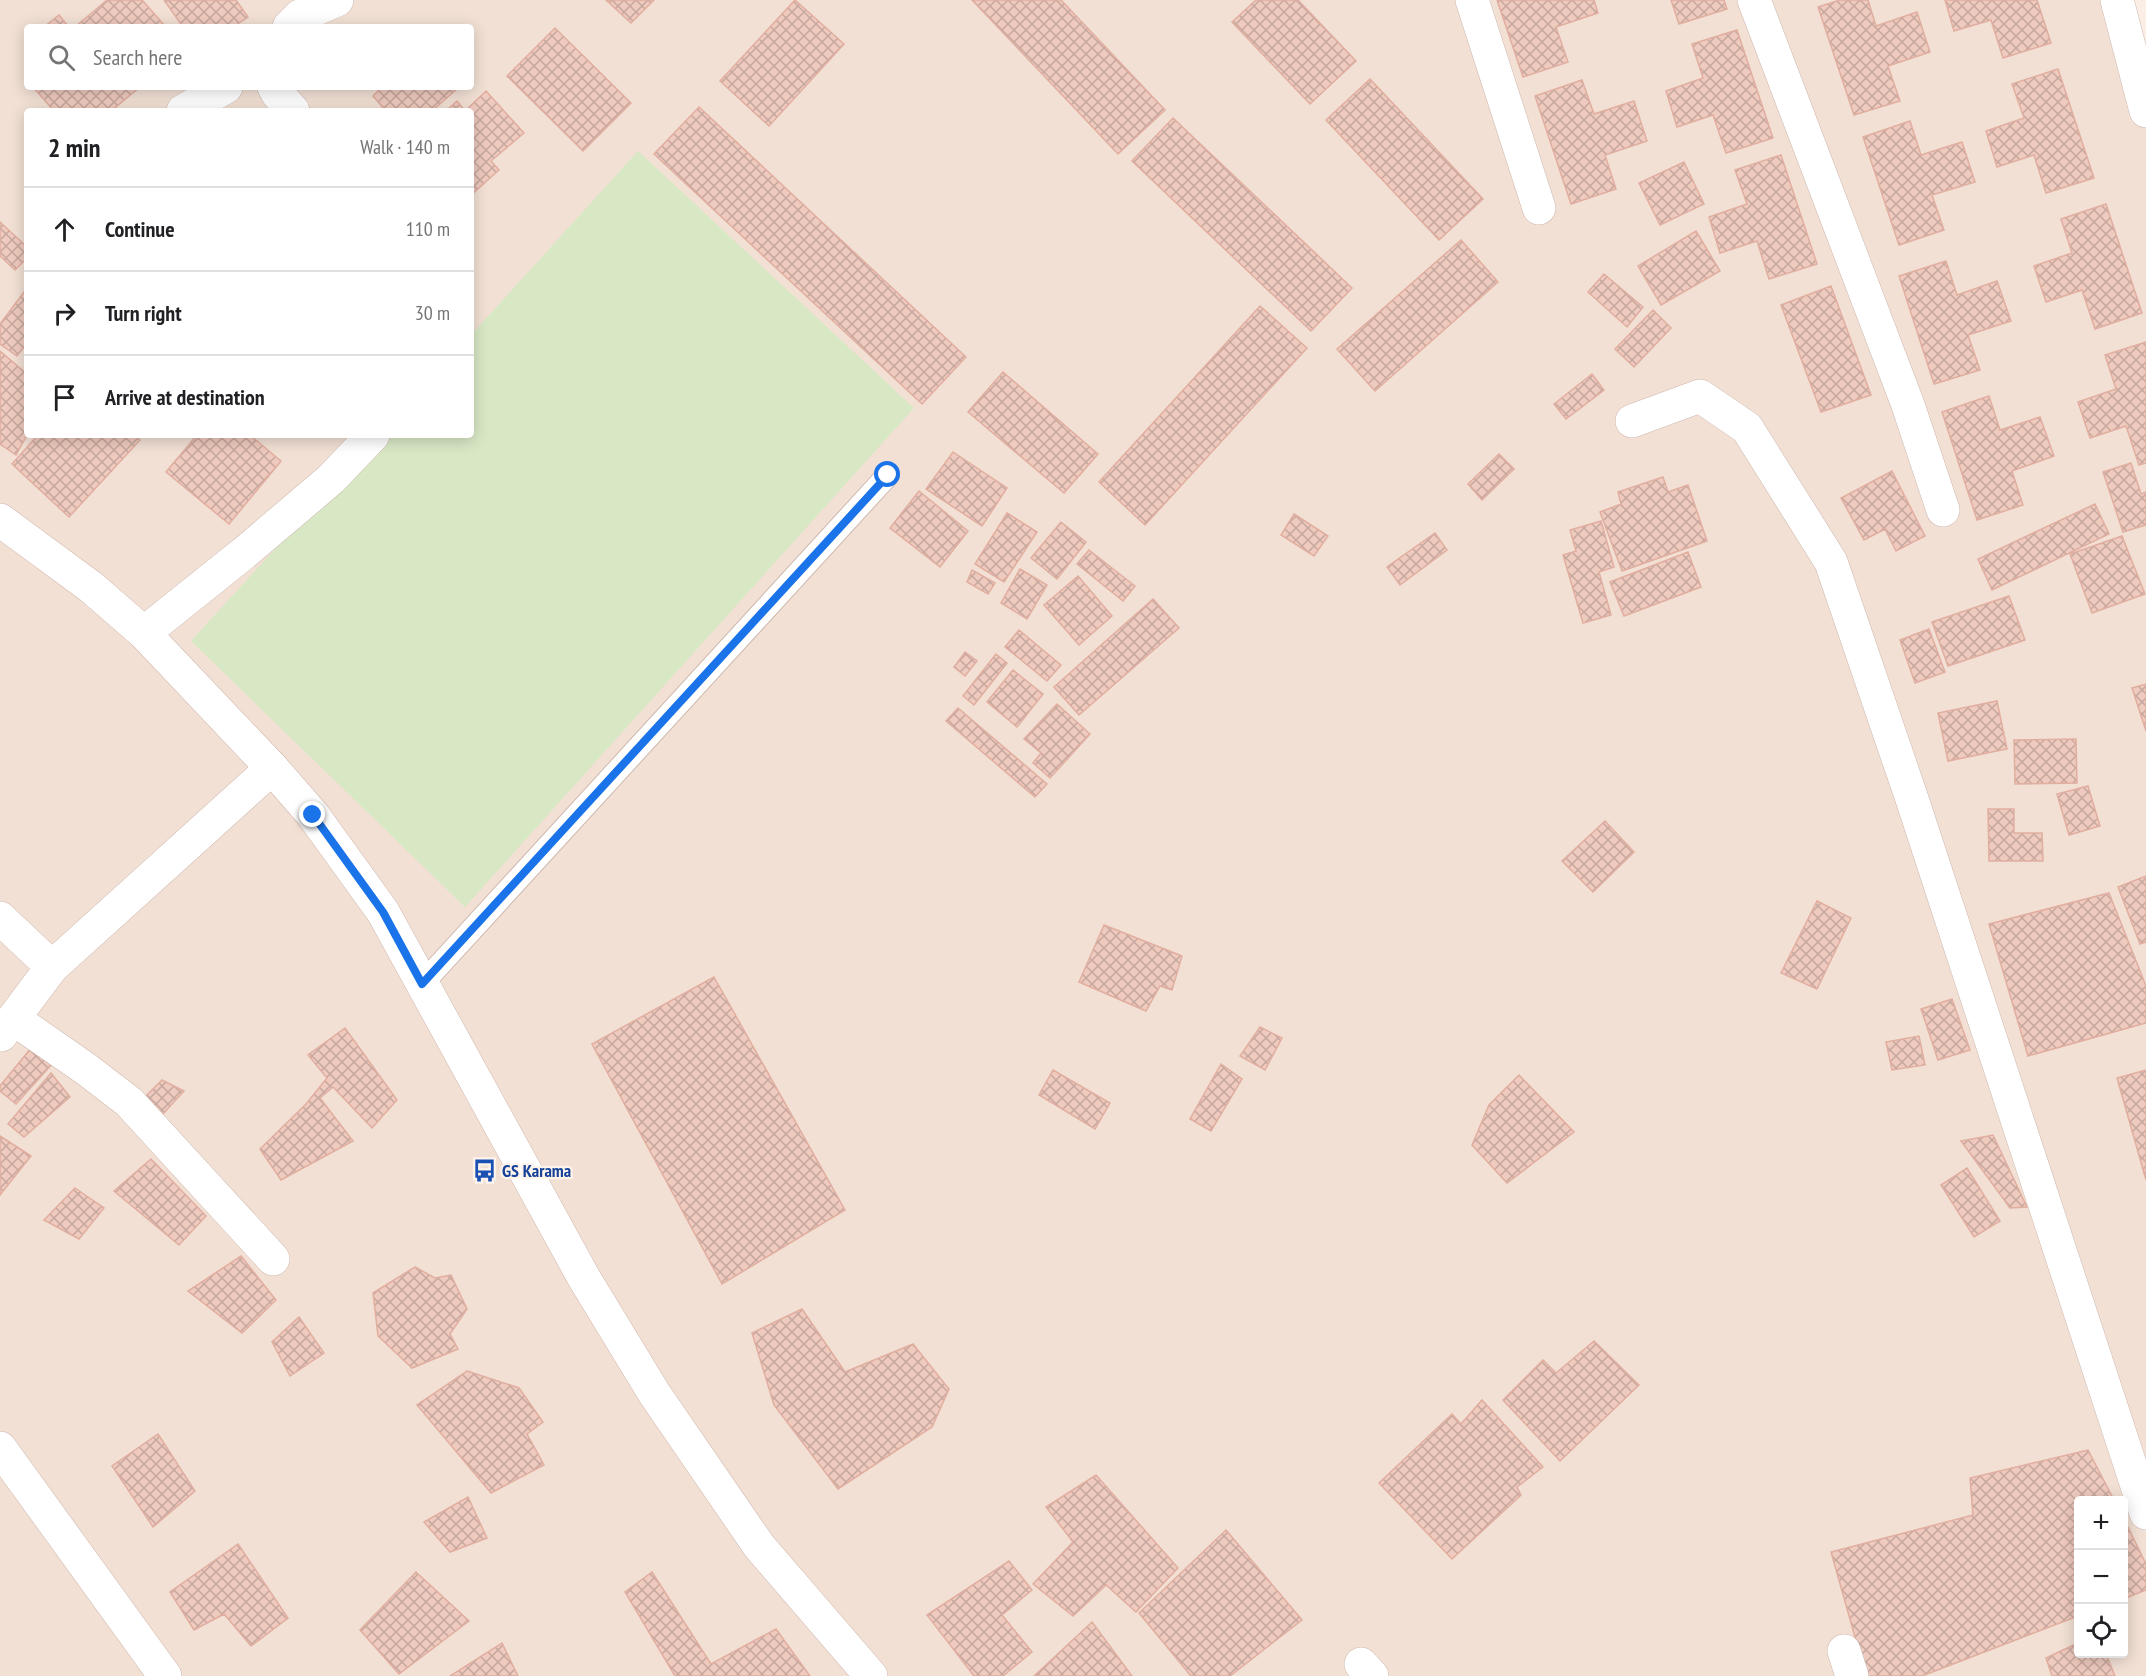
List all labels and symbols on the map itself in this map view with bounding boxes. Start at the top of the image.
route start [874,461,900,487]
route end [299,801,325,827]
bus stop icon: GS Karama [471,1157,497,1183]
place label: GS Karama [502,1159,571,1182]

